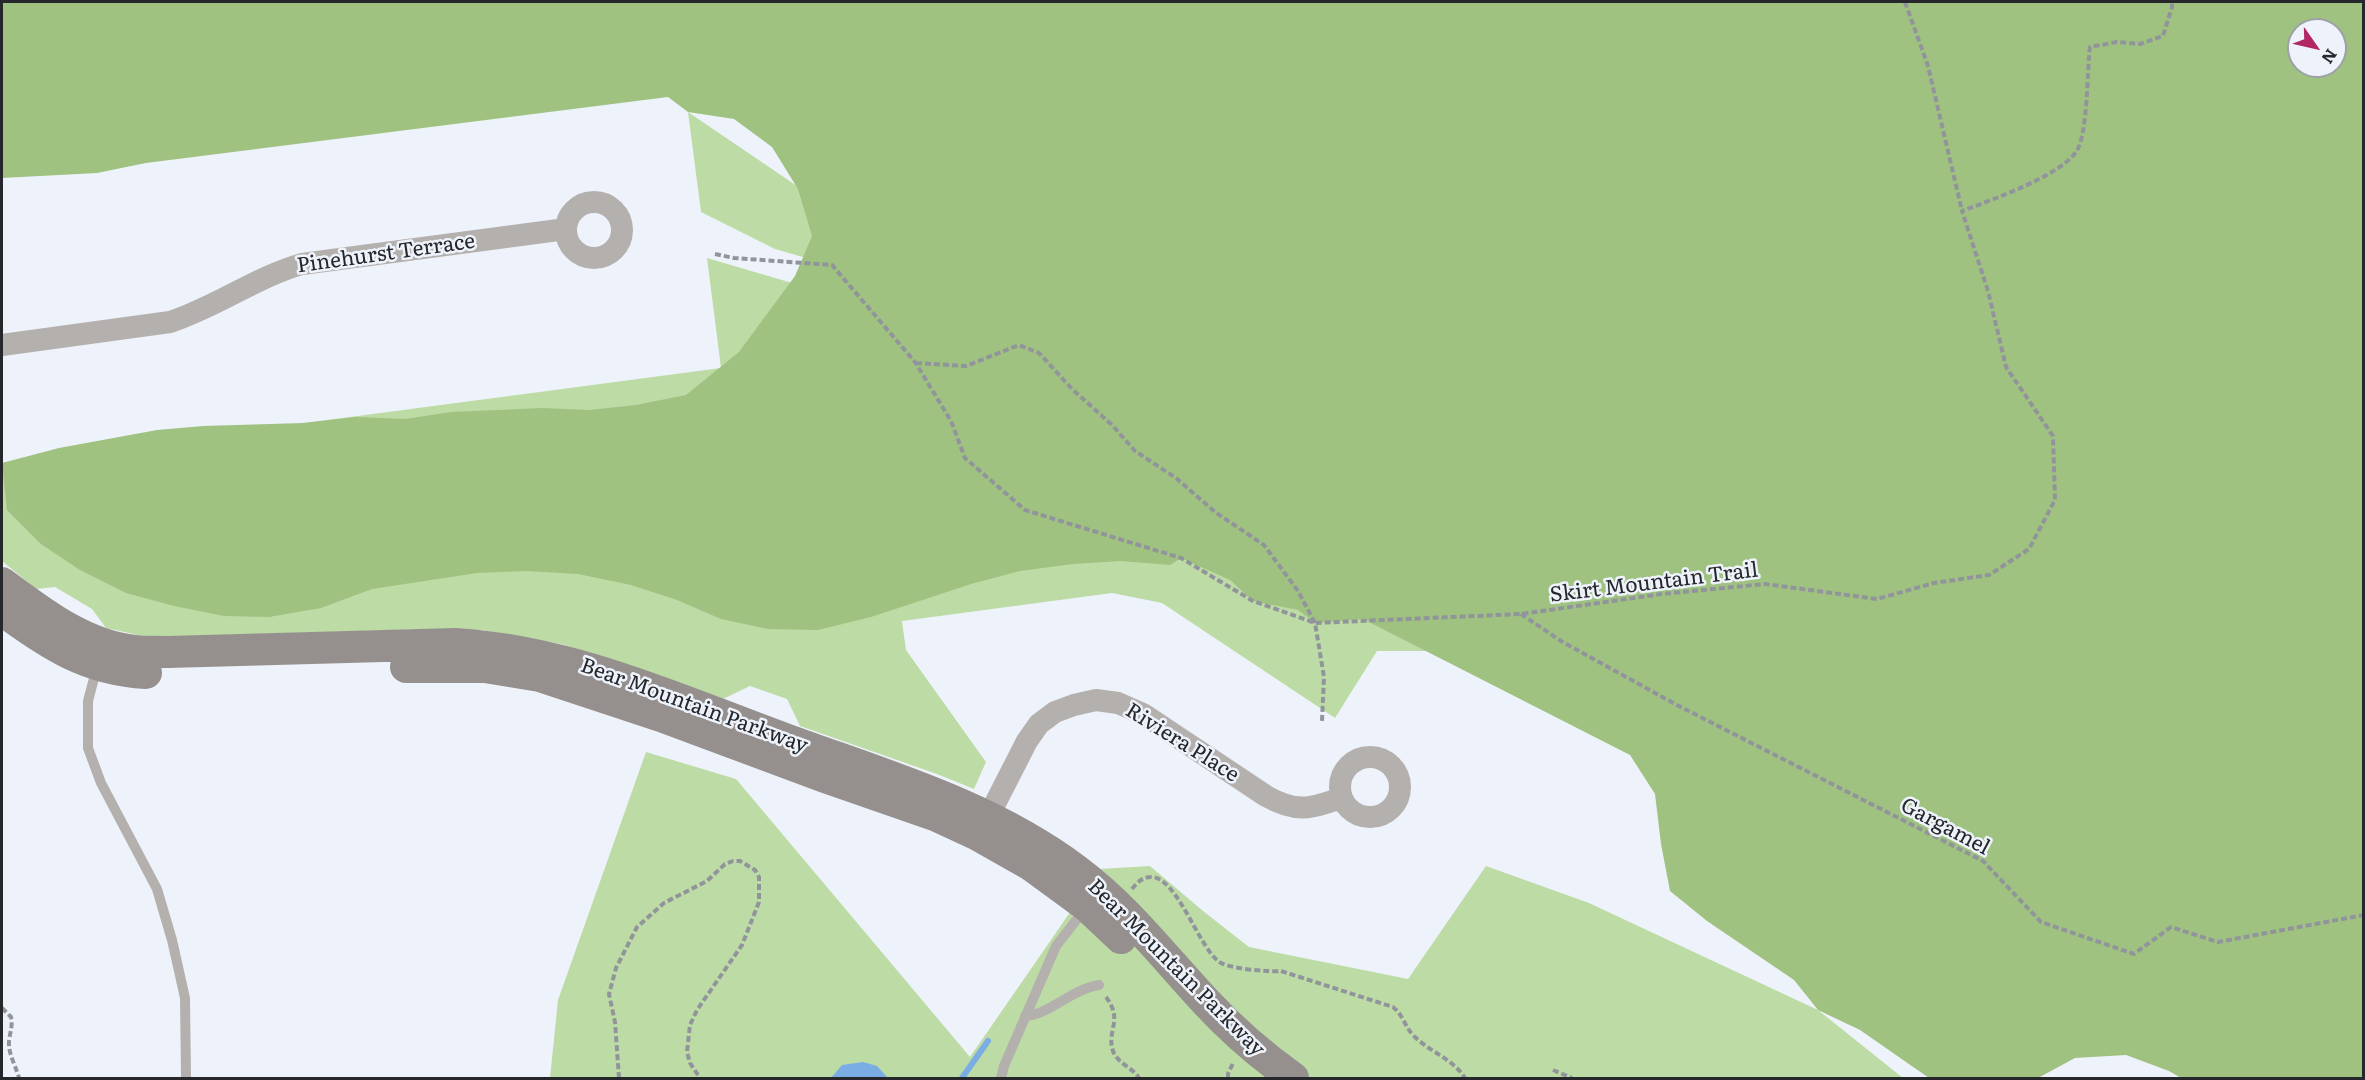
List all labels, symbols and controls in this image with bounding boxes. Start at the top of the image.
north arrow [2287,18,2347,78]
text: N [2317,45,2344,69]
street label: Pinehurst Terrace [295,229,477,279]
street label: Skirt Mountain Trail [1549,558,1759,608]
street label: Bear Mountain Parkway [577,653,811,759]
street label: Riviera Place [1120,698,1244,788]
street label: Gargamel [1896,793,1994,861]
street label: Bear Mountain Parkway [1082,874,1270,1062]

